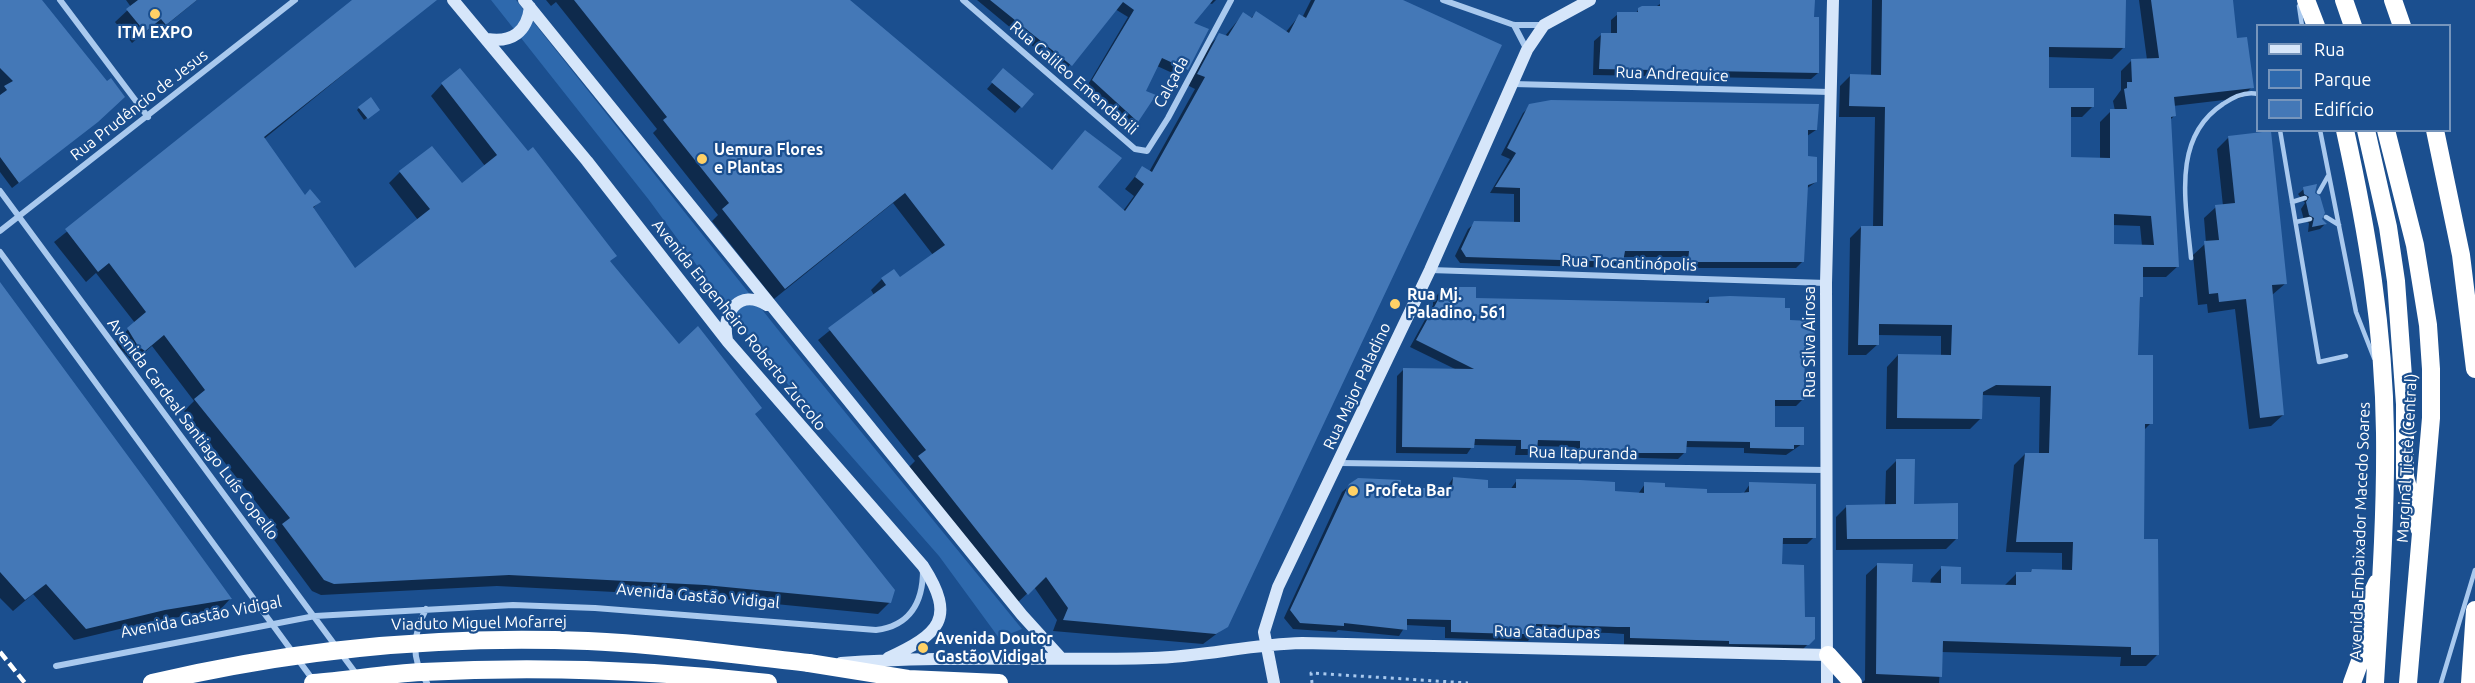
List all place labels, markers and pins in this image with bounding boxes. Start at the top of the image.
marker: ITM EXPO [148,7,162,21]
place label: ITM EXPO [117,23,193,43]
place label: Uemura Flores e Plantas [714,140,823,178]
marker: Uemura Flores e Plantas [695,152,709,166]
place label: Rua Mj. Paladino, 561 [1407,285,1507,323]
marker: Rua Mj. Paladino, 561 [1388,297,1402,311]
place label: Profeta Bar [1365,481,1452,501]
marker: Profeta Bar [1346,484,1360,498]
place label: Avenida Doutor Gastão Vidigal [935,629,1053,667]
marker: Avenida Doutor Gastão Vidigal [916,641,930,655]

